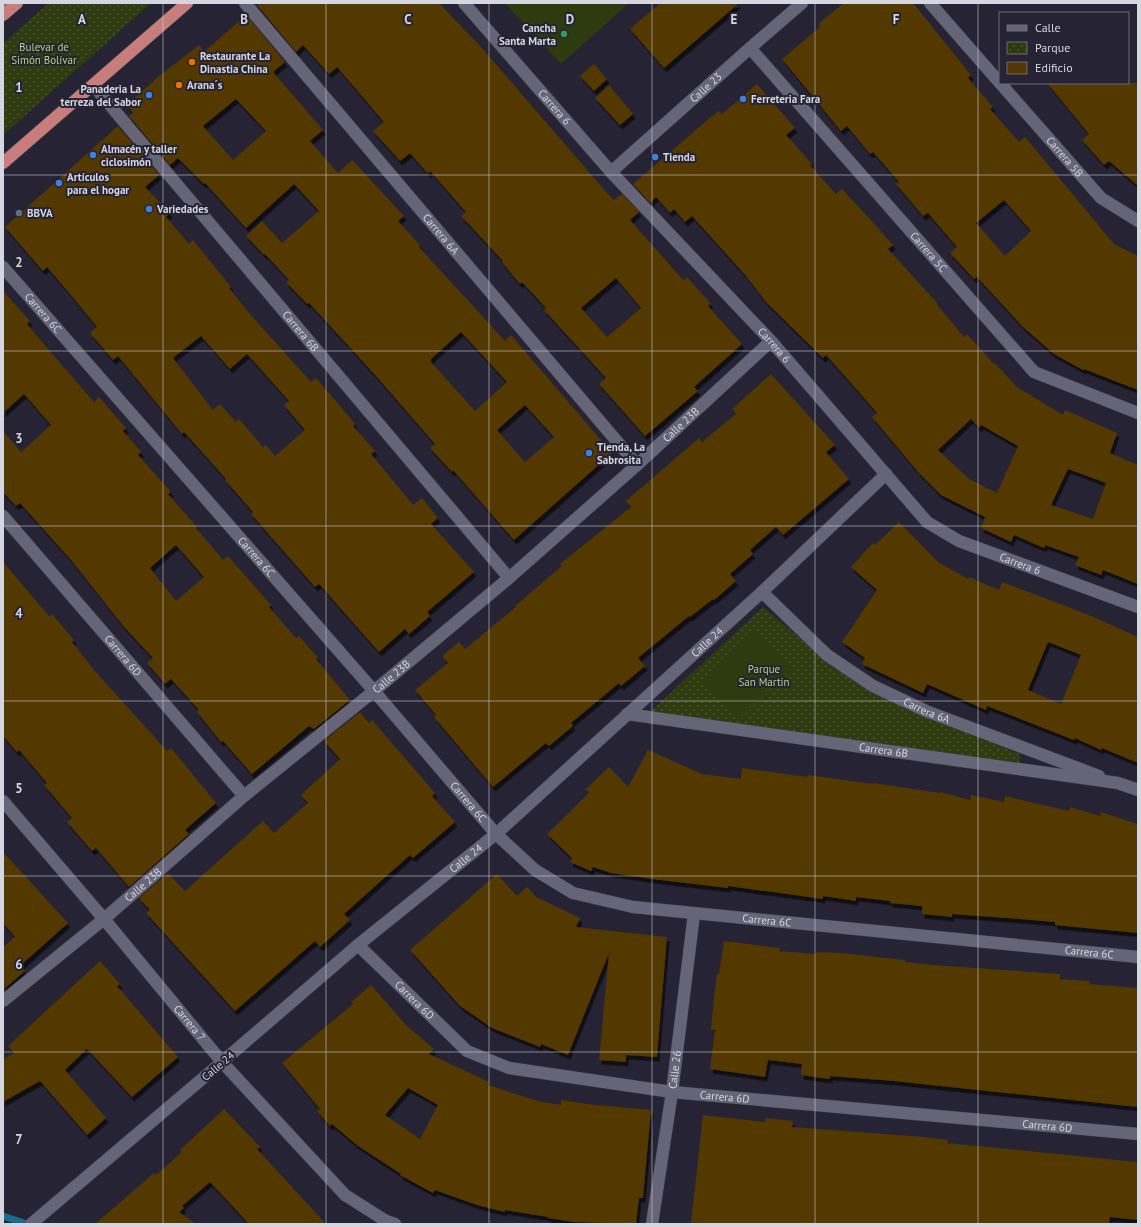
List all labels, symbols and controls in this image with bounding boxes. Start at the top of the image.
text: A [78,11,86,28]
text: B [240,11,248,28]
text: C [404,11,412,28]
text: D [566,11,574,28]
text: E [731,11,738,28]
text: F [893,11,900,28]
legend [999,12,1129,84]
text: Calle [1035,20,1061,35]
place label: Cancha Santa Marta [499,21,556,48]
marker: Cancha Santa Marta [559,29,569,39]
park label: Bulevar de Simón Bolívar [11,40,77,67]
text: Parque [1035,40,1070,55]
place label: Restaurante La Dinastia China [200,49,270,76]
marker: Restaurante La Dinastia China [187,57,197,67]
text: Edificio [1035,60,1073,75]
street label: Calle 23 [687,69,725,106]
place label: Arana´s [187,78,223,92]
text: 1 [15,79,23,96]
marker: Arana´s [174,80,184,90]
place label: Panaderia La terreza del Sabor [61,82,141,109]
street label: Carrera 6 [535,86,574,128]
marker: Panaderia La terreza del Sabor [144,90,154,100]
place label: Ferreteria Fara [751,92,820,106]
marker: Ferreteria Fara [738,94,748,104]
street label: Carrera 5B [1043,134,1086,180]
place label: Almacén y taller ciclosimón [101,142,177,169]
marker: Almacén y taller ciclosimón [88,150,98,160]
place label: Tienda [663,150,695,164]
marker: Tienda [650,152,660,162]
place label: Artículos para el hogar [67,170,129,197]
marker: Artículos para el hogar [54,178,64,188]
place label: Variedades [156,202,209,216]
marker: Variedades [144,204,154,214]
place label: BBVA [27,206,53,220]
marker: BBVA [14,208,24,218]
street label: Carrera 6A [420,211,463,258]
street label: Carrera 5C [907,229,950,275]
text: 2 [15,254,23,271]
street label: Carrera 6C [22,290,65,336]
street label: Carrera 6B [279,308,322,354]
street label: Carrera 6 [755,324,794,366]
street label: Calle 23B [660,404,702,445]
text: 3 [15,430,23,447]
place label: Tienda, La Sabrosita [597,440,645,467]
marker: Tienda, La Sabrosita [584,448,594,458]
street label: Carrera 6C [235,534,278,580]
street label: Carrera 6 [998,550,1043,578]
text: 4 [15,605,23,622]
street label: Calle 24 [688,624,726,660]
street label: Carrera 6D [101,632,145,679]
street label: Calle 23B [369,657,413,696]
park label: Parque San Martin [738,662,790,689]
street label: Carrera 6A [901,694,952,727]
street label: Carrera 6B [858,740,909,760]
street label: Carrera 6C [447,779,490,825]
text: 5 [15,780,23,797]
street label: Calle 24 [446,841,485,876]
street label: Calle 23B [121,865,165,905]
street label: Carrera 6C [742,911,792,930]
street label: Carrera 6C [1064,943,1114,962]
text: 6 [15,956,23,973]
street label: Carrera 6D [392,978,437,1023]
street label: Carrera 7 [171,1002,209,1044]
street label: Calle 24 [199,1048,237,1084]
street label: Calle 26 [665,1050,684,1090]
street label: Carrera 6D [699,1088,750,1106]
street label: Carrera 6D [1022,1117,1073,1135]
text: 7 [15,1131,23,1148]

